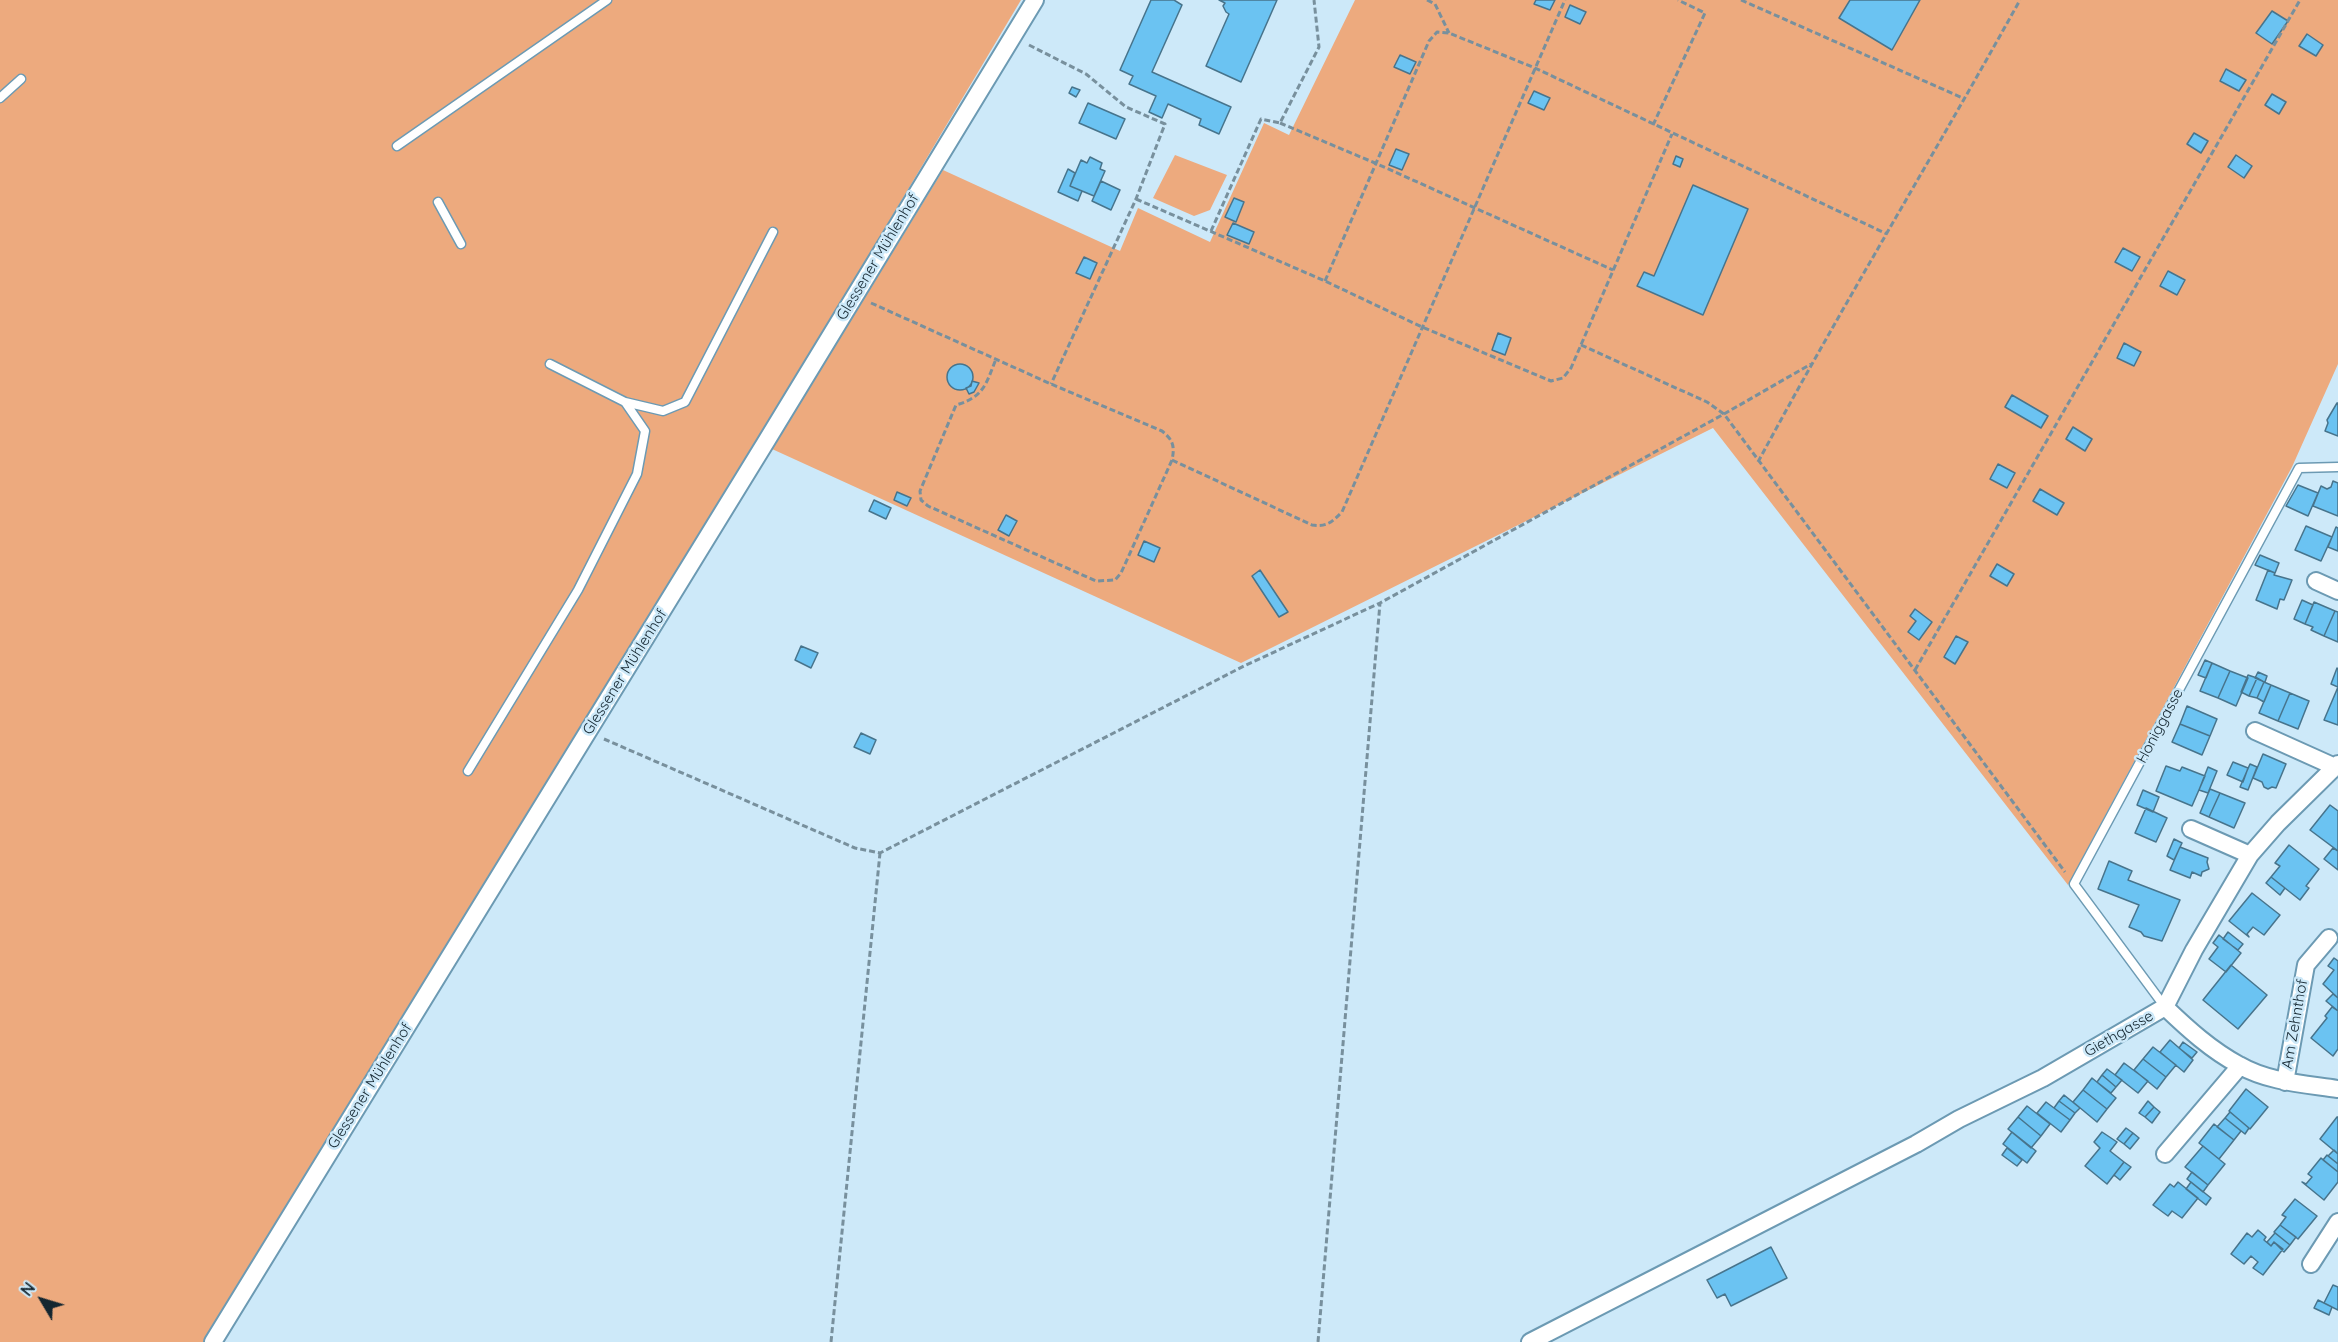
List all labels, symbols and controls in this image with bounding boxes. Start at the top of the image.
street label: Glessener Mühlenhof [833,190,923,324]
street label: Glessener Mühlenhof [579,606,671,738]
street label: Honiggasse [2133,686,2187,766]
street label: Am Zehnthof [2278,978,2312,1070]
street label: Giethgasse [2081,1007,2157,1061]
street label: Glessener Mühlenhof [324,1020,416,1152]
north arrow [12,1270,72,1330]
text: N [16,1278,39,1300]

